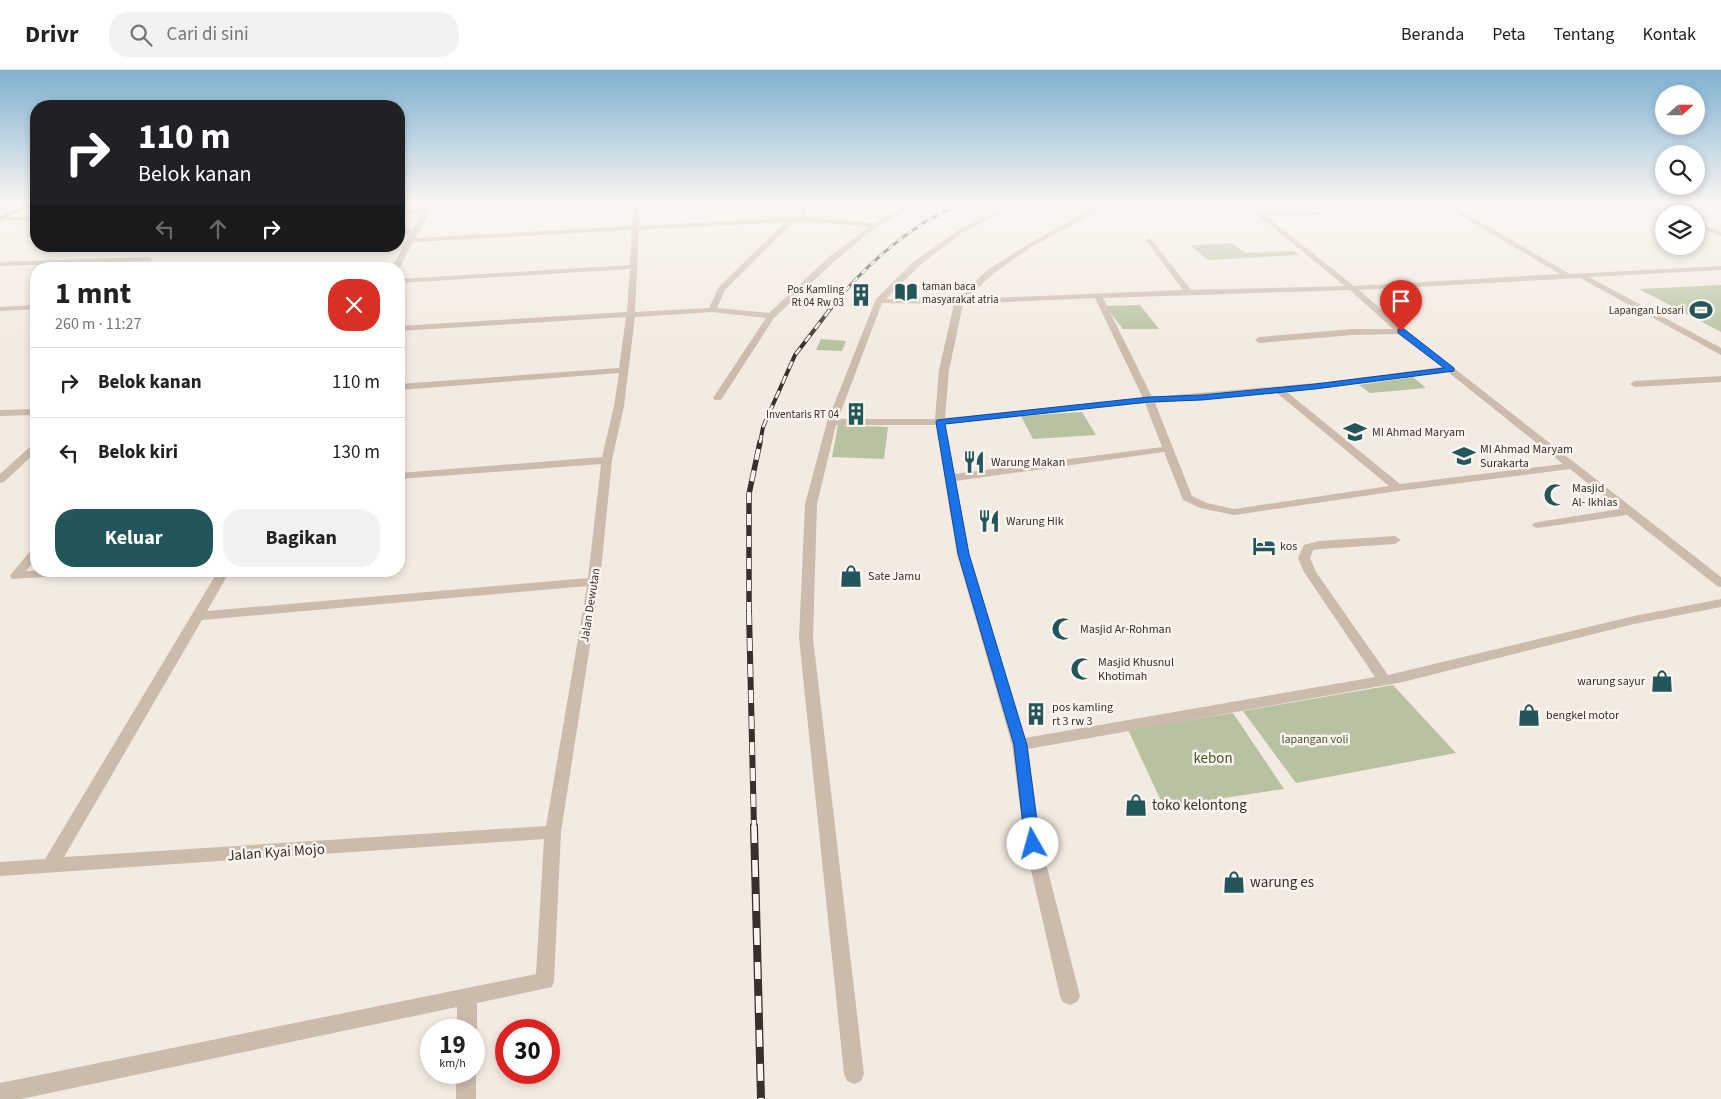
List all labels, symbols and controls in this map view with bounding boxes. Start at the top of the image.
search box [109,12,459,57]
text: Drivr [25,17,79,52]
icon: search [127,21,155,49]
text: Cari di sini [167,21,249,48]
text: Beranda [1401,22,1464,47]
text: Peta [1492,22,1525,47]
text: Tentang [1553,22,1614,47]
text: Kontak [1642,22,1696,47]
north arrow [1655,85,1705,135]
map controls [1655,85,1705,255]
text: 110 m [138,112,230,162]
icon: right [55,120,120,185]
button: search [1655,145,1705,195]
text: Belok kanan [138,158,252,190]
button: layers [1655,205,1705,255]
icon: left [151,215,179,243]
icon: ahead [204,215,232,243]
icon: right [257,215,285,243]
text: 1 mnt [55,272,131,315]
button: close [328,279,380,331]
library icon: taman baca masyarakat atria [893,279,919,305]
place label: taman baca masyarakat atria [922,279,999,307]
pin [1380,280,1422,331]
place label: Pos Kamling Rt 04 Rw 03 [787,282,844,310]
building icon: Pos Kamling Rt 04 Rw 03 [848,282,874,308]
icon: arrive [1387,287,1415,315]
sports icon: Lapangan Losari [1688,297,1714,323]
place label: Lapangan Losari [1609,303,1684,318]
text: 260 m · 11:27 [55,313,142,335]
icon: right [55,369,83,397]
text: Belok kanan [98,369,202,396]
text: 110 m [332,369,380,396]
building icon: Inventaris RT 04 [843,401,869,427]
place label: Inventaris RT 04 [766,407,840,422]
school or university icon: MI Ahmad Maryam [1342,419,1368,445]
place label: MI Ahmad Maryam [1372,424,1465,441]
icon: left [55,439,83,467]
text: Belok kiri [98,439,178,466]
text: 130 m [332,439,380,466]
place label: MI Ahmad Maryam Surakarta [1480,441,1573,472]
school or university icon: MI Ahmad Maryam Surakarta [1451,443,1477,469]
restaurant icon: Warung Makan [961,449,987,475]
place label: Warung Makan [991,454,1065,471]
place label: Masjid Al- Ikhlas [1572,480,1617,511]
mosque icon: Masjid Al- Ikhlas [1542,482,1568,508]
restaurant icon: Warung Hik [976,508,1002,534]
button: Keluar [55,509,213,567]
button: Bagikan [223,509,380,567]
place label: Warung Hik [1006,513,1064,530]
hotel icon: kos [1251,533,1277,559]
place label: kos [1280,538,1297,555]
shop icon: Sate Jamu [838,563,864,589]
street label: Jalan Dewutan [576,567,605,643]
place label: Sate Jamu [868,568,921,585]
mosque icon: Masjid Ar-Rohman [1050,616,1076,642]
place label: Masjid Ar-Rohman [1080,621,1171,638]
place label: Masjid Khusnul Khotimah [1098,654,1174,685]
mosque icon: Masjid Khusnul Khotimah [1069,656,1095,682]
shop icon: warung sayur [1649,668,1675,694]
place label: warung sayur [1577,673,1646,690]
place label: pos kamling rt 3 rw 3 [1052,699,1113,730]
building icon: pos kamling rt 3 rw 3 [1023,701,1049,727]
shop icon: bengkel motor [1516,702,1542,728]
place label: bengkel motor [1546,707,1620,724]
park label: lapangan voli [1281,731,1349,748]
park label: kebon [1193,748,1233,769]
shop icon: toko kelontong [1123,792,1149,818]
place label: toko kelontong [1152,795,1247,816]
position arrow [1006,817,1058,869]
street label: Jalan Kyai Mojo [227,839,325,866]
shop icon: warung es [1221,869,1247,895]
place label: warung es [1250,872,1314,893]
speed limit sign: 30 [495,1019,560,1084]
text: 19 [439,1027,466,1063]
text: km/h [439,1055,466,1072]

